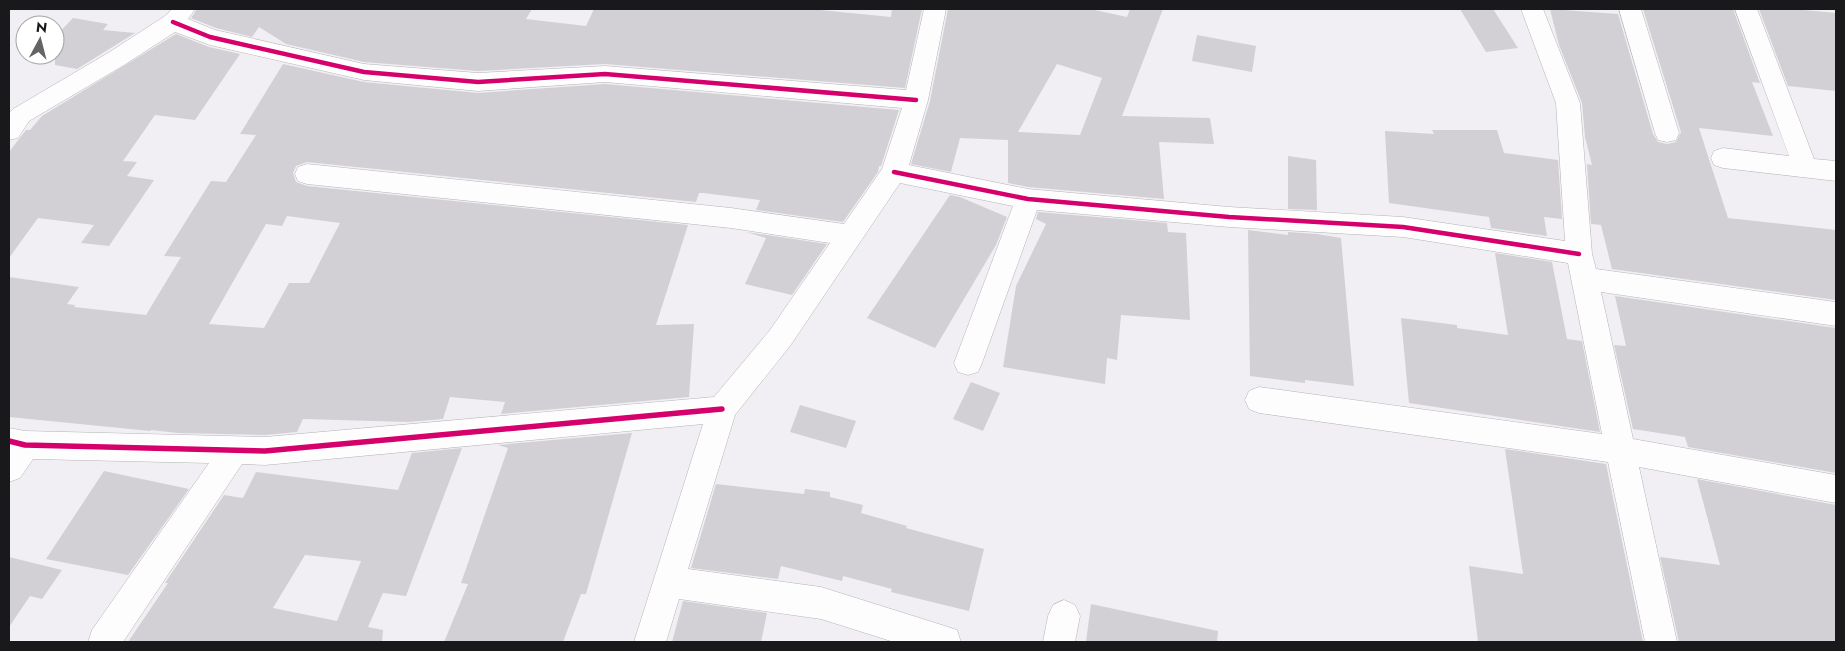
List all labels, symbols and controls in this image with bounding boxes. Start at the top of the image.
north arrow [15,15,65,65]
text: N [35,16,48,38]

